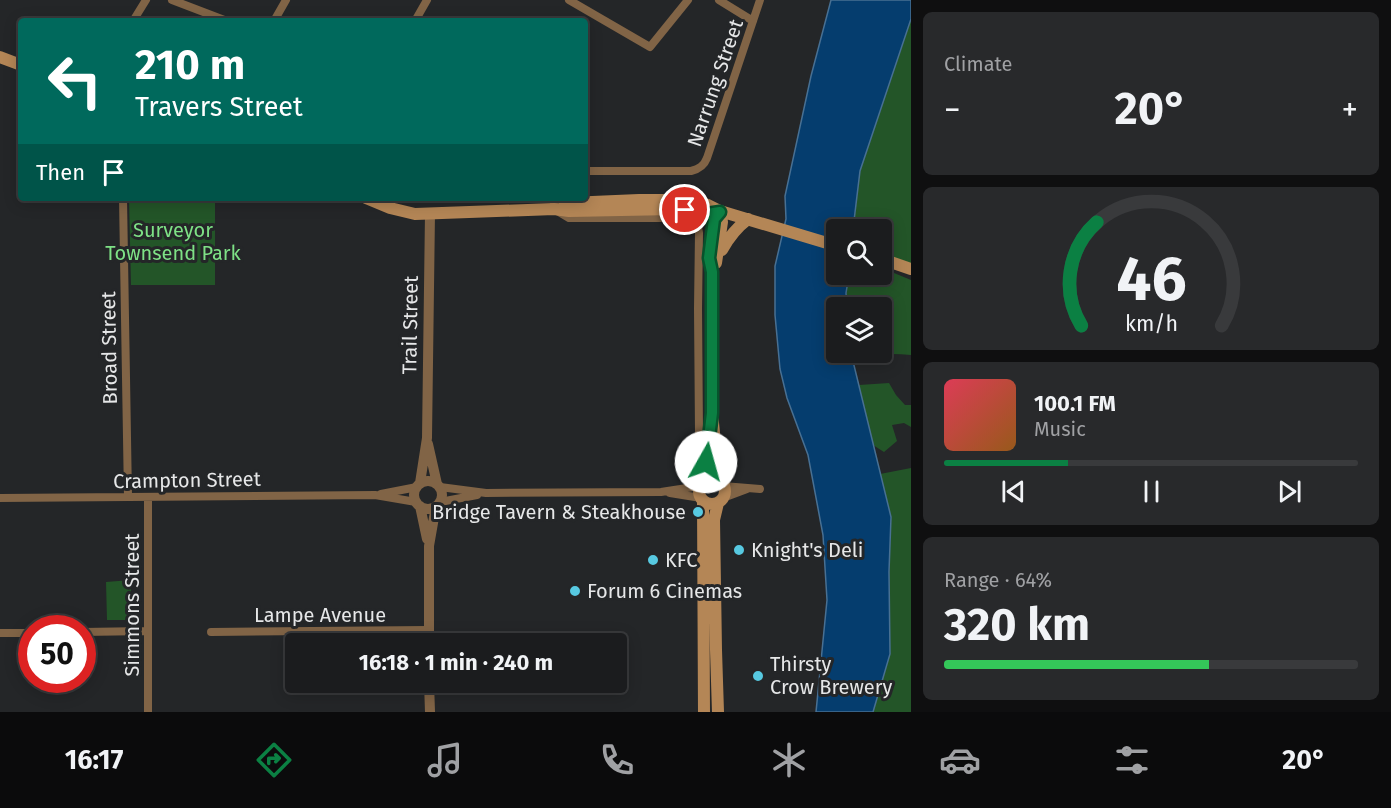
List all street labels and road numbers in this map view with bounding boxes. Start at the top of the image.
street label: Narrung Street [682,15,748,150]
street label: Trail Street [397,275,423,375]
street label: Broad Street [96,290,122,405]
street label: Crampton Street [113,467,262,493]
street label: Simmons Street [120,533,144,677]
street label: Lampe Avenue [254,603,386,627]

